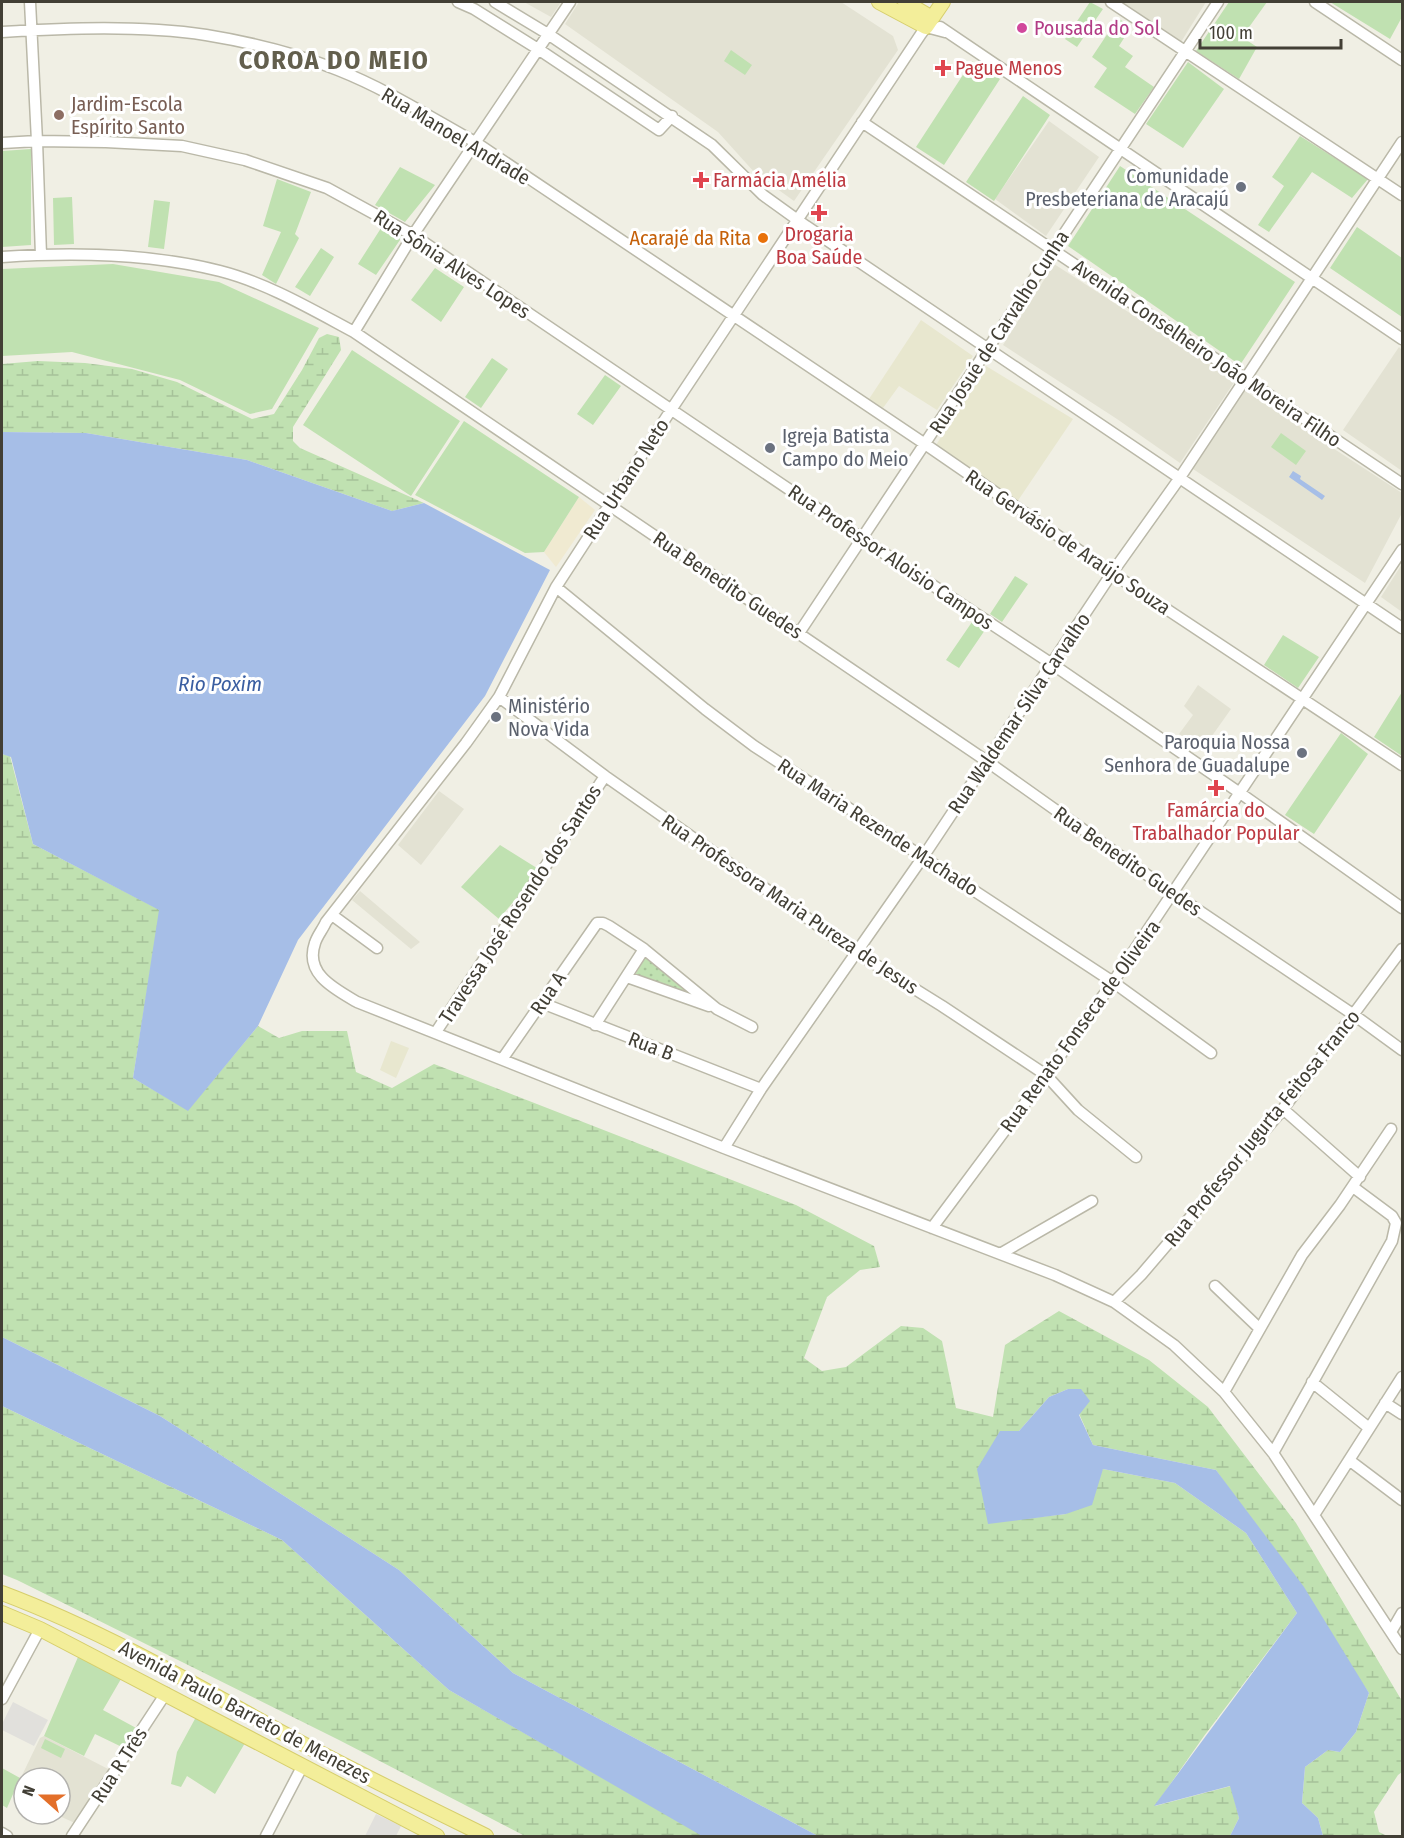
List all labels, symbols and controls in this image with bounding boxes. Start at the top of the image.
scale bar [1200,12,1341,50]
place label: Pousada do Sol [1034,16,1160,40]
marker: Pousada do Sol [1015,21,1029,35]
text: 100 m [1209,22,1253,44]
district label: COROA DO MEIO [239,45,429,76]
place label: Pague Menos [955,56,1062,80]
marker: Pague Menos [936,61,950,75]
street label: Rua Manoel Andrade [377,82,535,190]
place label: Jardim-Escola Espírito Santo [71,92,185,139]
marker: Jardim-Escola Espírito Santo [52,108,66,122]
place label: Comunidade Presbeteriana de Aracajú [1025,164,1229,211]
place label: Farmácia Amélia [713,168,847,192]
marker: Farmácia Amélia [694,173,708,187]
marker: Comunidade Presbeteriana de Aracajú [1234,180,1248,194]
street label: Rua Sônia Alves Lopes [369,204,535,324]
marker: Drogaria Boa Saúde [812,206,826,220]
place label: Drogaria Boa Saúde [776,222,862,269]
place label: Acarajé da Rita [629,226,751,250]
street label: Rua Josué de Carvalho Cunha [924,226,1074,438]
marker: Acarajé da Rita [756,231,770,245]
street label: Avenida Conselheiro João Moreira Filho [1068,254,1346,452]
street label: Rua Urbano Neto [578,414,674,544]
place label: Igreja Batista Campo do Meio [782,424,909,471]
marker: Igreja Batista Campo do Meio [763,441,777,455]
street label: Rua Gervásio de Araújo Souza [961,464,1175,620]
street label: Rua Professor Aloisio Campos [784,479,998,635]
street label: Rua Benedito Guedes [649,526,807,644]
street label: Rua Waldemar Silva Carvalho [943,608,1095,818]
water label: Rio Poxim [178,671,262,697]
place label: Ministério Nova Vida [508,694,590,741]
marker: Ministério Nova Vida [489,710,503,724]
place label: Paroquia Nossa Senhora de Guadalupe [1104,730,1290,777]
marker: Paroquia Nossa Senhora de Guadalupe [1295,746,1309,760]
street label: Rua Maria Rezende Machado [773,753,983,901]
street label: Travessa José Rosendo dos Santos [434,780,606,1028]
marker: Famárcia do Trabalhador Popular [1209,781,1223,795]
place label: Famárcia do Trabalhador Popular [1133,798,1299,845]
street label: Rua Benedito Guedes [1049,801,1207,921]
street label: Rua Professora Maria Pureza de Jesus [657,809,923,999]
street label: Rua Renato Fonseca de Oliveira [995,915,1165,1137]
street label: Rua A [525,967,571,1019]
street label: Rua Professor Jugurta Feitosa Franco [1159,1005,1365,1251]
street label: Rua B [625,1026,677,1066]
street label: Avenida Paulo Barreto de Menezes [115,1635,375,1789]
street label: Rua R Três [86,1723,152,1807]
north arrow [12,1766,72,1826]
text: N [18,1783,39,1799]

